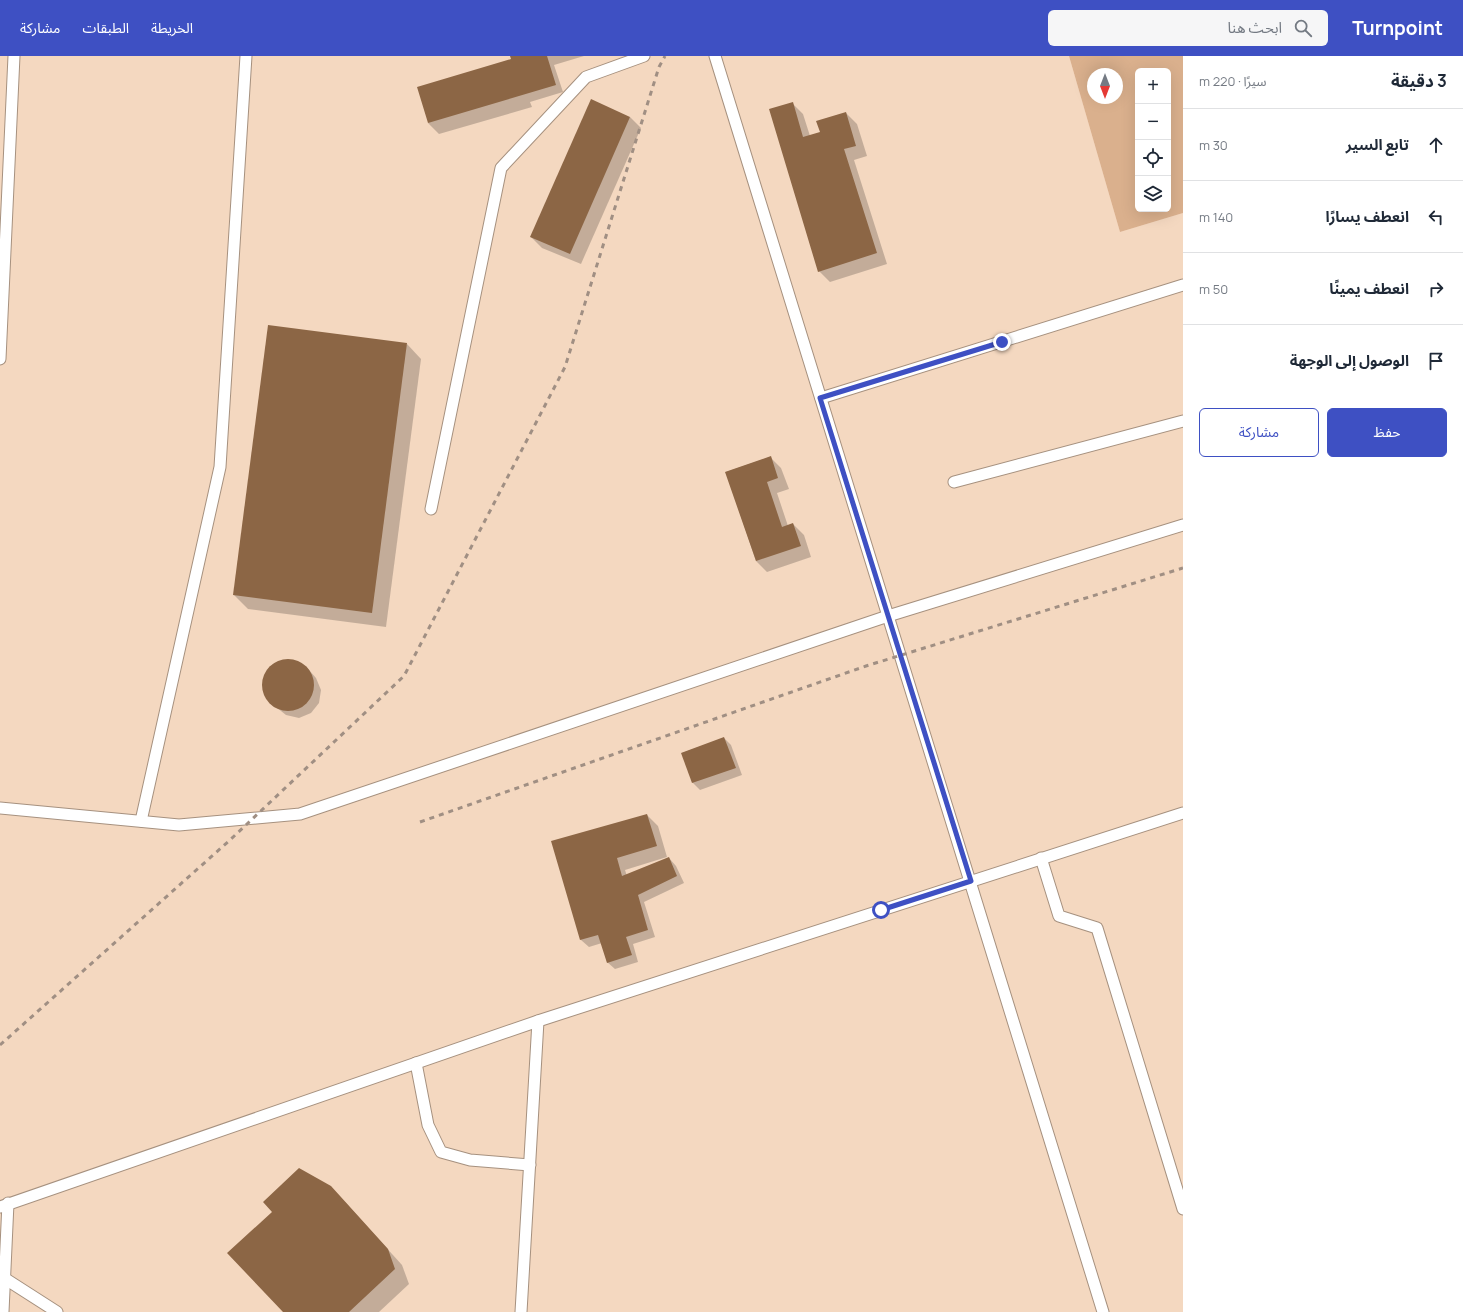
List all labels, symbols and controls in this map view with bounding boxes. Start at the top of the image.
search box [1048,10,1328,46]
text: Turnpoint [1352,15,1443,41]
text: ابحث هنا [1228,17,1282,38]
icon: search [1292,17,1314,39]
text: مشاركة [20,18,60,37]
text: الطبقات [82,18,129,37]
text: الخريطة [151,18,193,37]
north arrow [1087,68,1123,104]
map controls [1135,68,1171,212]
button: + [1135,68,1171,104]
text: 3 دقيقة [1391,69,1447,92]
text: سيرًا · 220 m [1199,72,1267,90]
button: − [1135,104,1171,140]
text: تابع السير [1346,134,1409,155]
icon: ahead [1425,134,1447,156]
text: 30 m [1199,136,1228,154]
button: locate [1135,140,1171,176]
button: layers [1135,176,1171,212]
text: انعطف يسارًا [1325,206,1409,227]
icon: left [1425,206,1447,228]
text: 140 m [1199,208,1233,226]
text: انعطف يمينًا [1329,278,1409,299]
icon: right [1425,278,1447,300]
text: 50 m [1199,280,1228,298]
route end [993,333,1011,351]
text: الوصول إلى الوجهة [1290,350,1409,371]
icon: arrive [1425,350,1447,372]
button: مشاركة [1199,408,1319,457]
button: حفظ [1327,408,1447,457]
route start [872,901,890,919]

